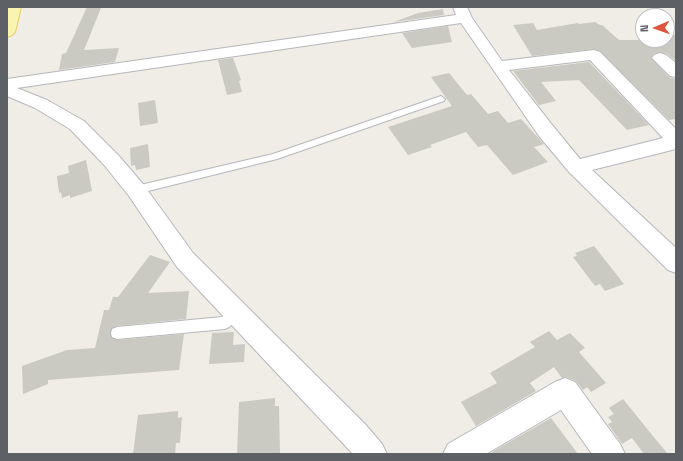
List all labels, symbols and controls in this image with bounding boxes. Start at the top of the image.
north arrow [635,8,675,48]
text: N [637,24,651,32]

